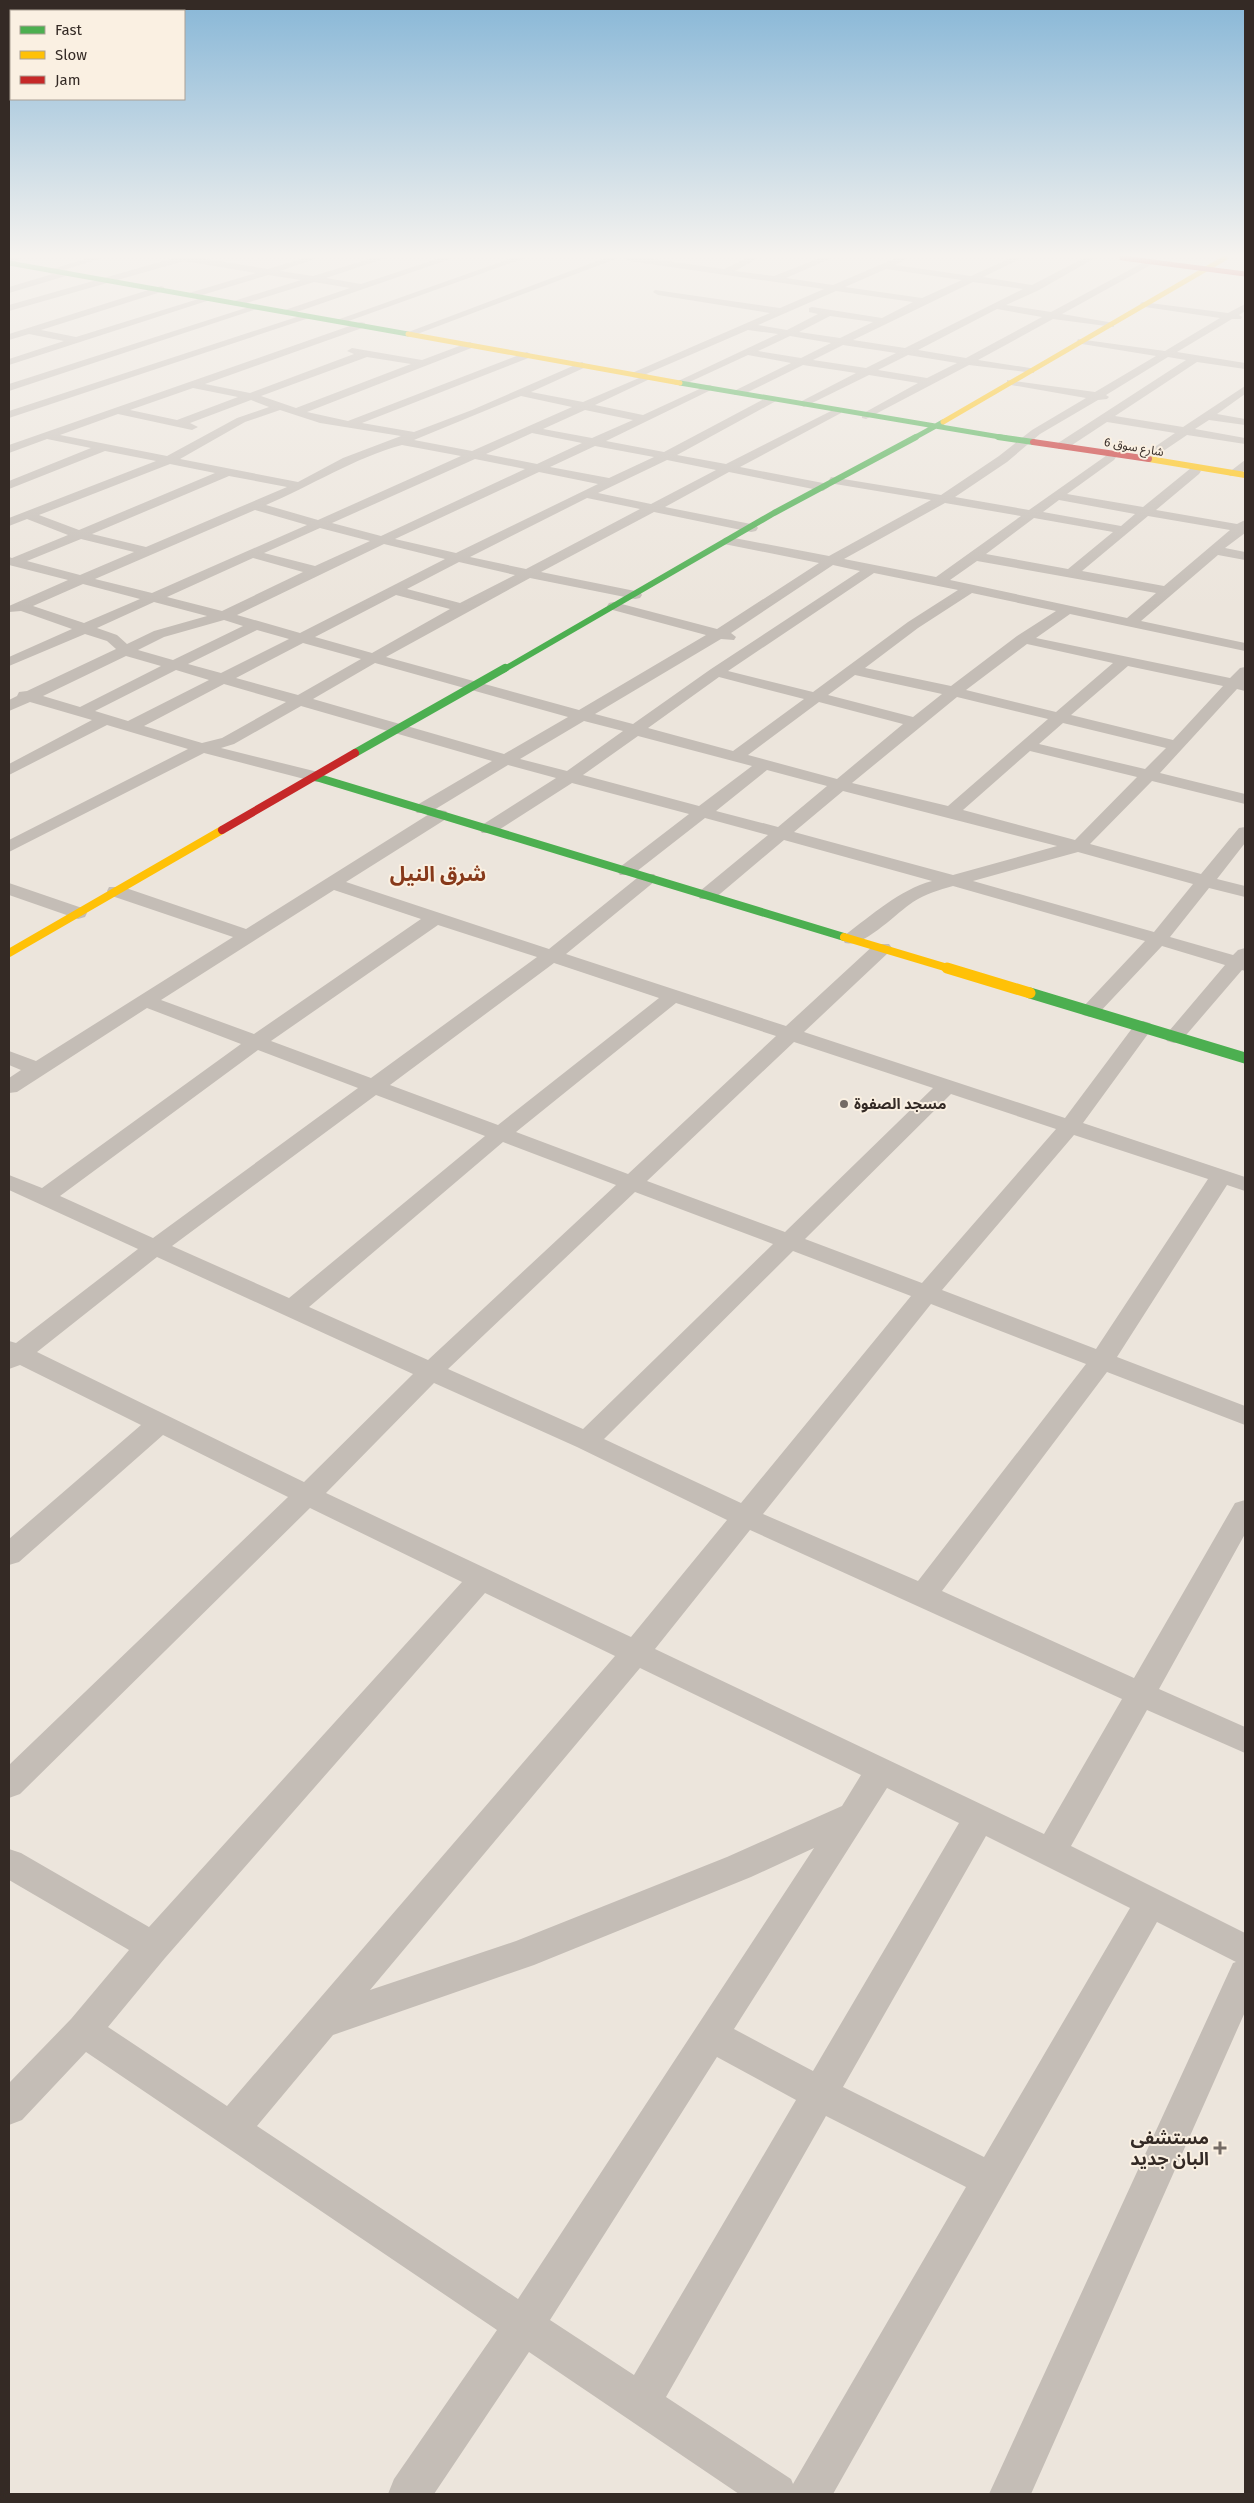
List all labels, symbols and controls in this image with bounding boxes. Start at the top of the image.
legend [10,10,185,100]
text: Fast [55,21,82,39]
text: Slow [55,46,87,64]
text: Jam [55,71,81,89]
street label: شارع سوق 6 [1103,435,1165,461]
district label: شرق النيل [390,861,486,887]
place label: مسجد الصفوة [854,1095,946,1113]
marker: مسجد الصفوة [838,1098,850,1110]
place label: مستشفى البان جديد [1130,2127,1209,2170]
marker: مستشفى البان جديد [1213,2141,1227,2155]

